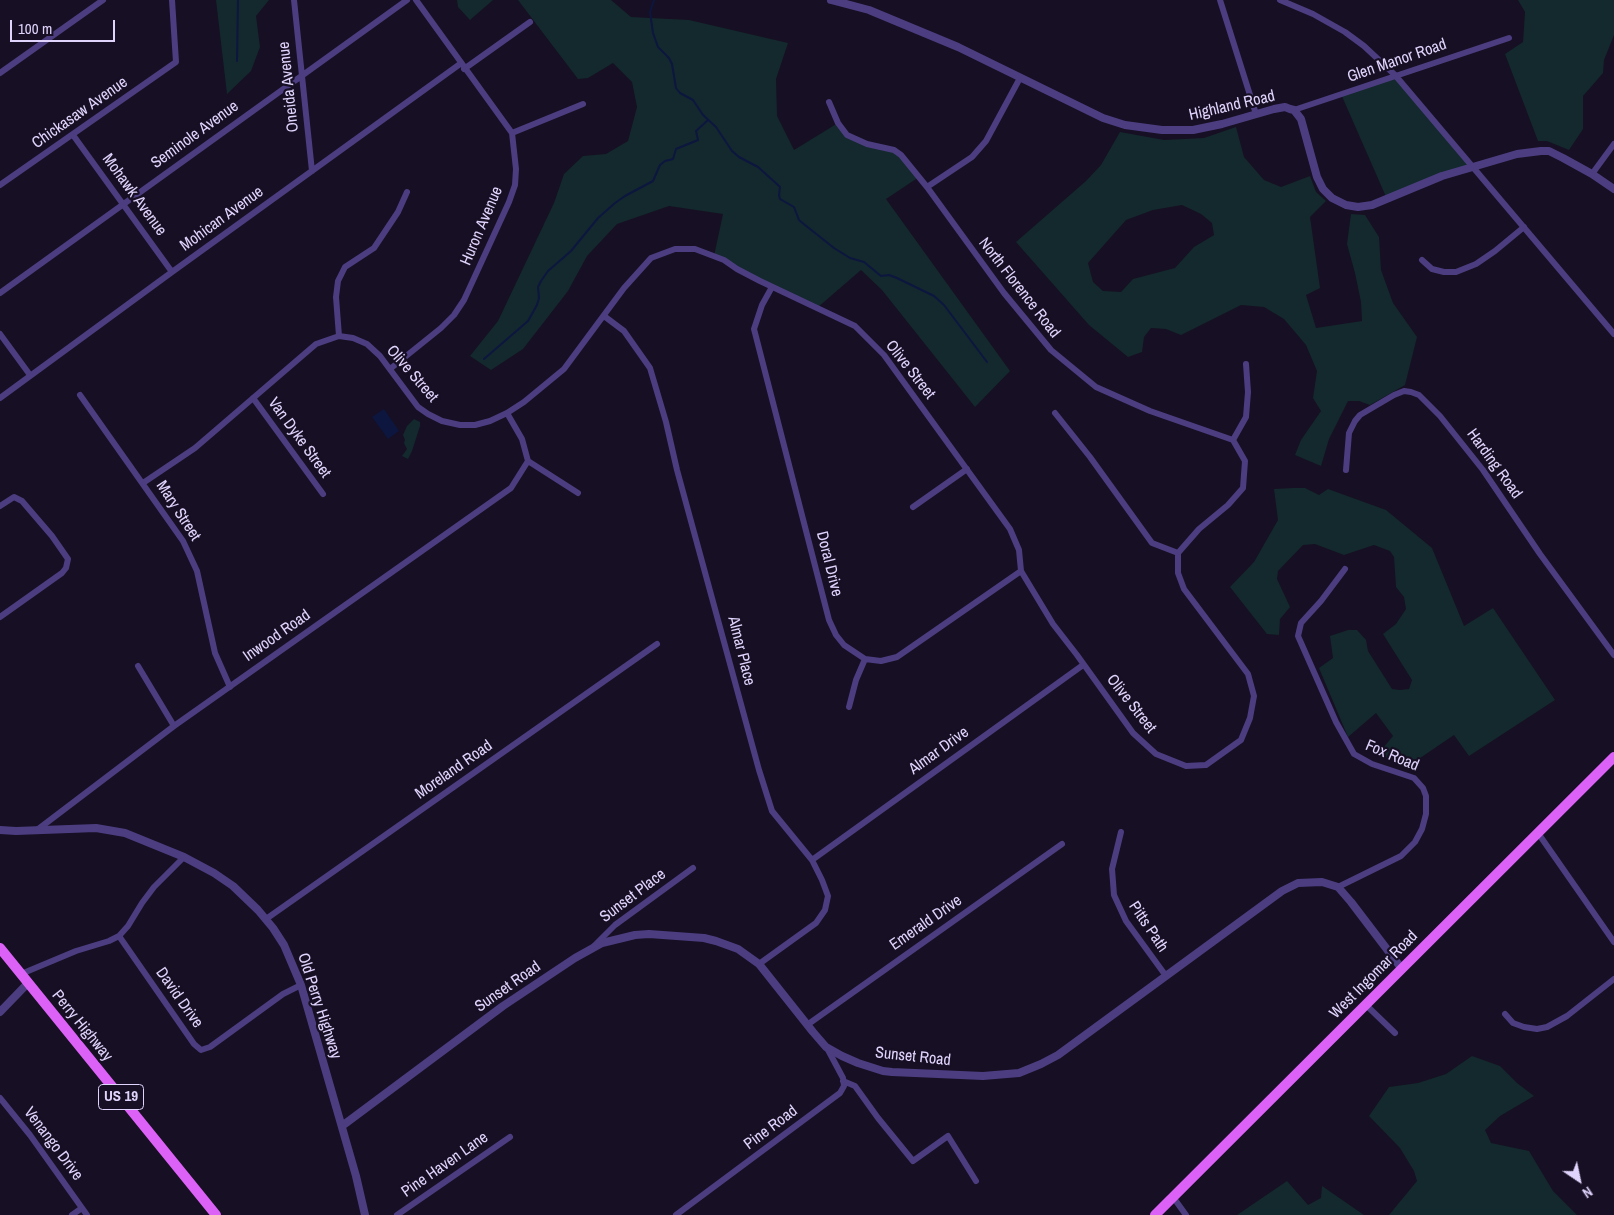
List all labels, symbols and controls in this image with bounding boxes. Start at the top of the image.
scale bar [12,10,118,42]
text: 100 m [18,18,52,39]
street label: Glen Manor Road [1345,35,1449,87]
street label: Oneida Avenue [275,41,303,133]
street label: Chickasaw Avenue [29,73,131,153]
street label: Highland Road [1187,87,1277,125]
street label: Seminole Avenue [148,97,242,173]
street label: Mohawk Avenue [98,150,170,240]
street label: Mohican Avenue [177,182,267,256]
street label: Huron Avenue [457,184,507,268]
street label: North Florence Road [974,234,1064,342]
street label: Olive Street [881,337,939,403]
street label: Olive Street [382,342,442,406]
street label: Van Dyke Street [263,394,335,482]
street label: Harding Road [1462,425,1526,503]
street label: Mary Street [151,477,205,545]
street label: Doral Drive [812,529,846,599]
street label: Inwood Road [240,606,314,666]
street label: Almar Place [723,614,759,688]
street label: Olive Street [1102,671,1160,737]
street label: Almar Drive [905,723,973,779]
street label: Moreland Road [412,736,496,804]
street label: Fox Road [1362,736,1422,776]
street label: Sunset Place [596,865,670,927]
street label: Emerald Drive [886,891,966,955]
street label: Pitts Path [1124,898,1172,956]
street label: West Ingomar Road [1326,927,1422,1023]
street label: Old Perry Highway [293,951,345,1061]
street label: Sunset Road [471,957,545,1017]
street label: David Drive [151,964,207,1032]
street label: Perry Highway [47,987,117,1065]
street label: Sunset Road [874,1043,952,1071]
road number: US 19 [98,1084,144,1110]
street label: Pine Road [740,1102,802,1154]
street label: Venango Drive [19,1104,87,1184]
street label: Pine Haven Lane [398,1128,492,1202]
north arrow [1554,1155,1604,1205]
text: N [1579,1183,1596,1202]

